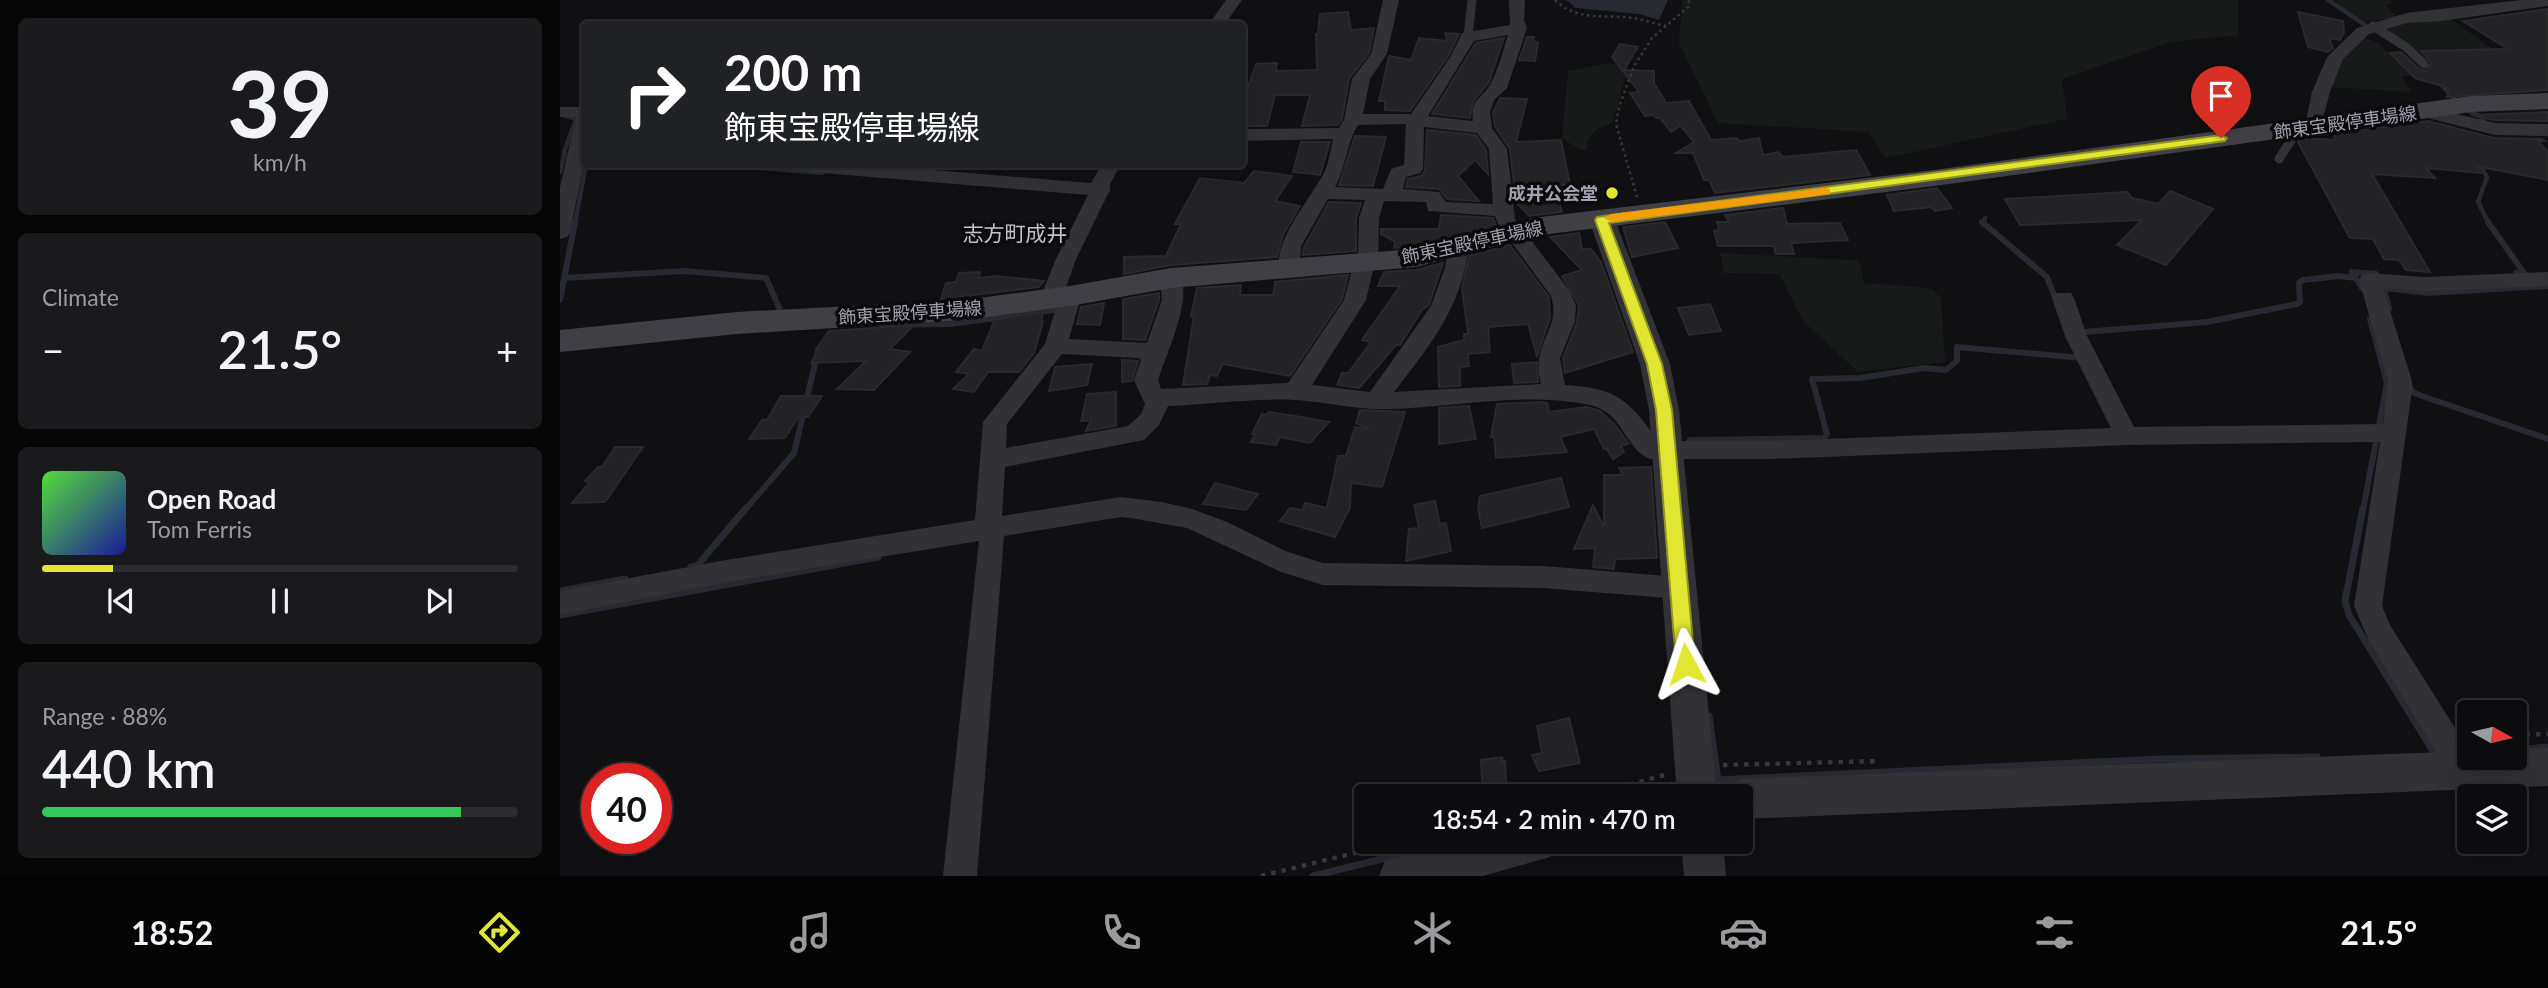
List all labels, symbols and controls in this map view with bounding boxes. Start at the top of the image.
text: 200 m [724,43,862,101]
text: 39 [227,48,333,157]
icon: right [609,49,700,140]
pin [2191,66,2251,138]
icon: arrive [2202,77,2240,115]
street label: 飾東宝殿停車場線 [2272,101,2418,143]
text: 飾東宝殿停車場線 [724,107,980,146]
text: km/h [253,148,307,176]
place label: 成井公会堂 [1508,182,1598,204]
marker: 成井公会堂 [1604,185,1620,201]
street label: 飾東宝殿停車場線 [1399,216,1545,268]
district label: 志方町成井 [963,220,1068,245]
text: Climate [42,283,119,311]
street label: 飾東宝殿停車場線 [837,296,983,328]
text: 21.5° [218,318,342,380]
text: − [42,327,64,373]
text: + [496,327,518,373]
text: Open Road [147,483,276,515]
text: Tom Ferris [147,515,252,543]
icon: previous [102,582,140,620]
icon: pause [261,582,299,620]
icon: next [420,582,458,620]
position arrow [1649,627,1723,701]
north arrow [2457,700,2527,770]
map controls [2457,700,2527,854]
text: Range · 88% [42,702,167,730]
text: 440 km [42,737,216,799]
speed limit sign: 40 [581,763,672,854]
button: layers [2457,784,2527,854]
text: 18:54 · 2 min · 470 m [1431,803,1676,835]
icon: directions [475,908,524,957]
icon: music [786,908,835,957]
icon: phone [1097,908,1146,957]
icon: climate [1408,908,1457,957]
icon: car [1719,908,1768,957]
icon: filters [2030,908,2079,957]
text: 18:52 [131,913,213,952]
text: 21.5° [2340,913,2417,952]

